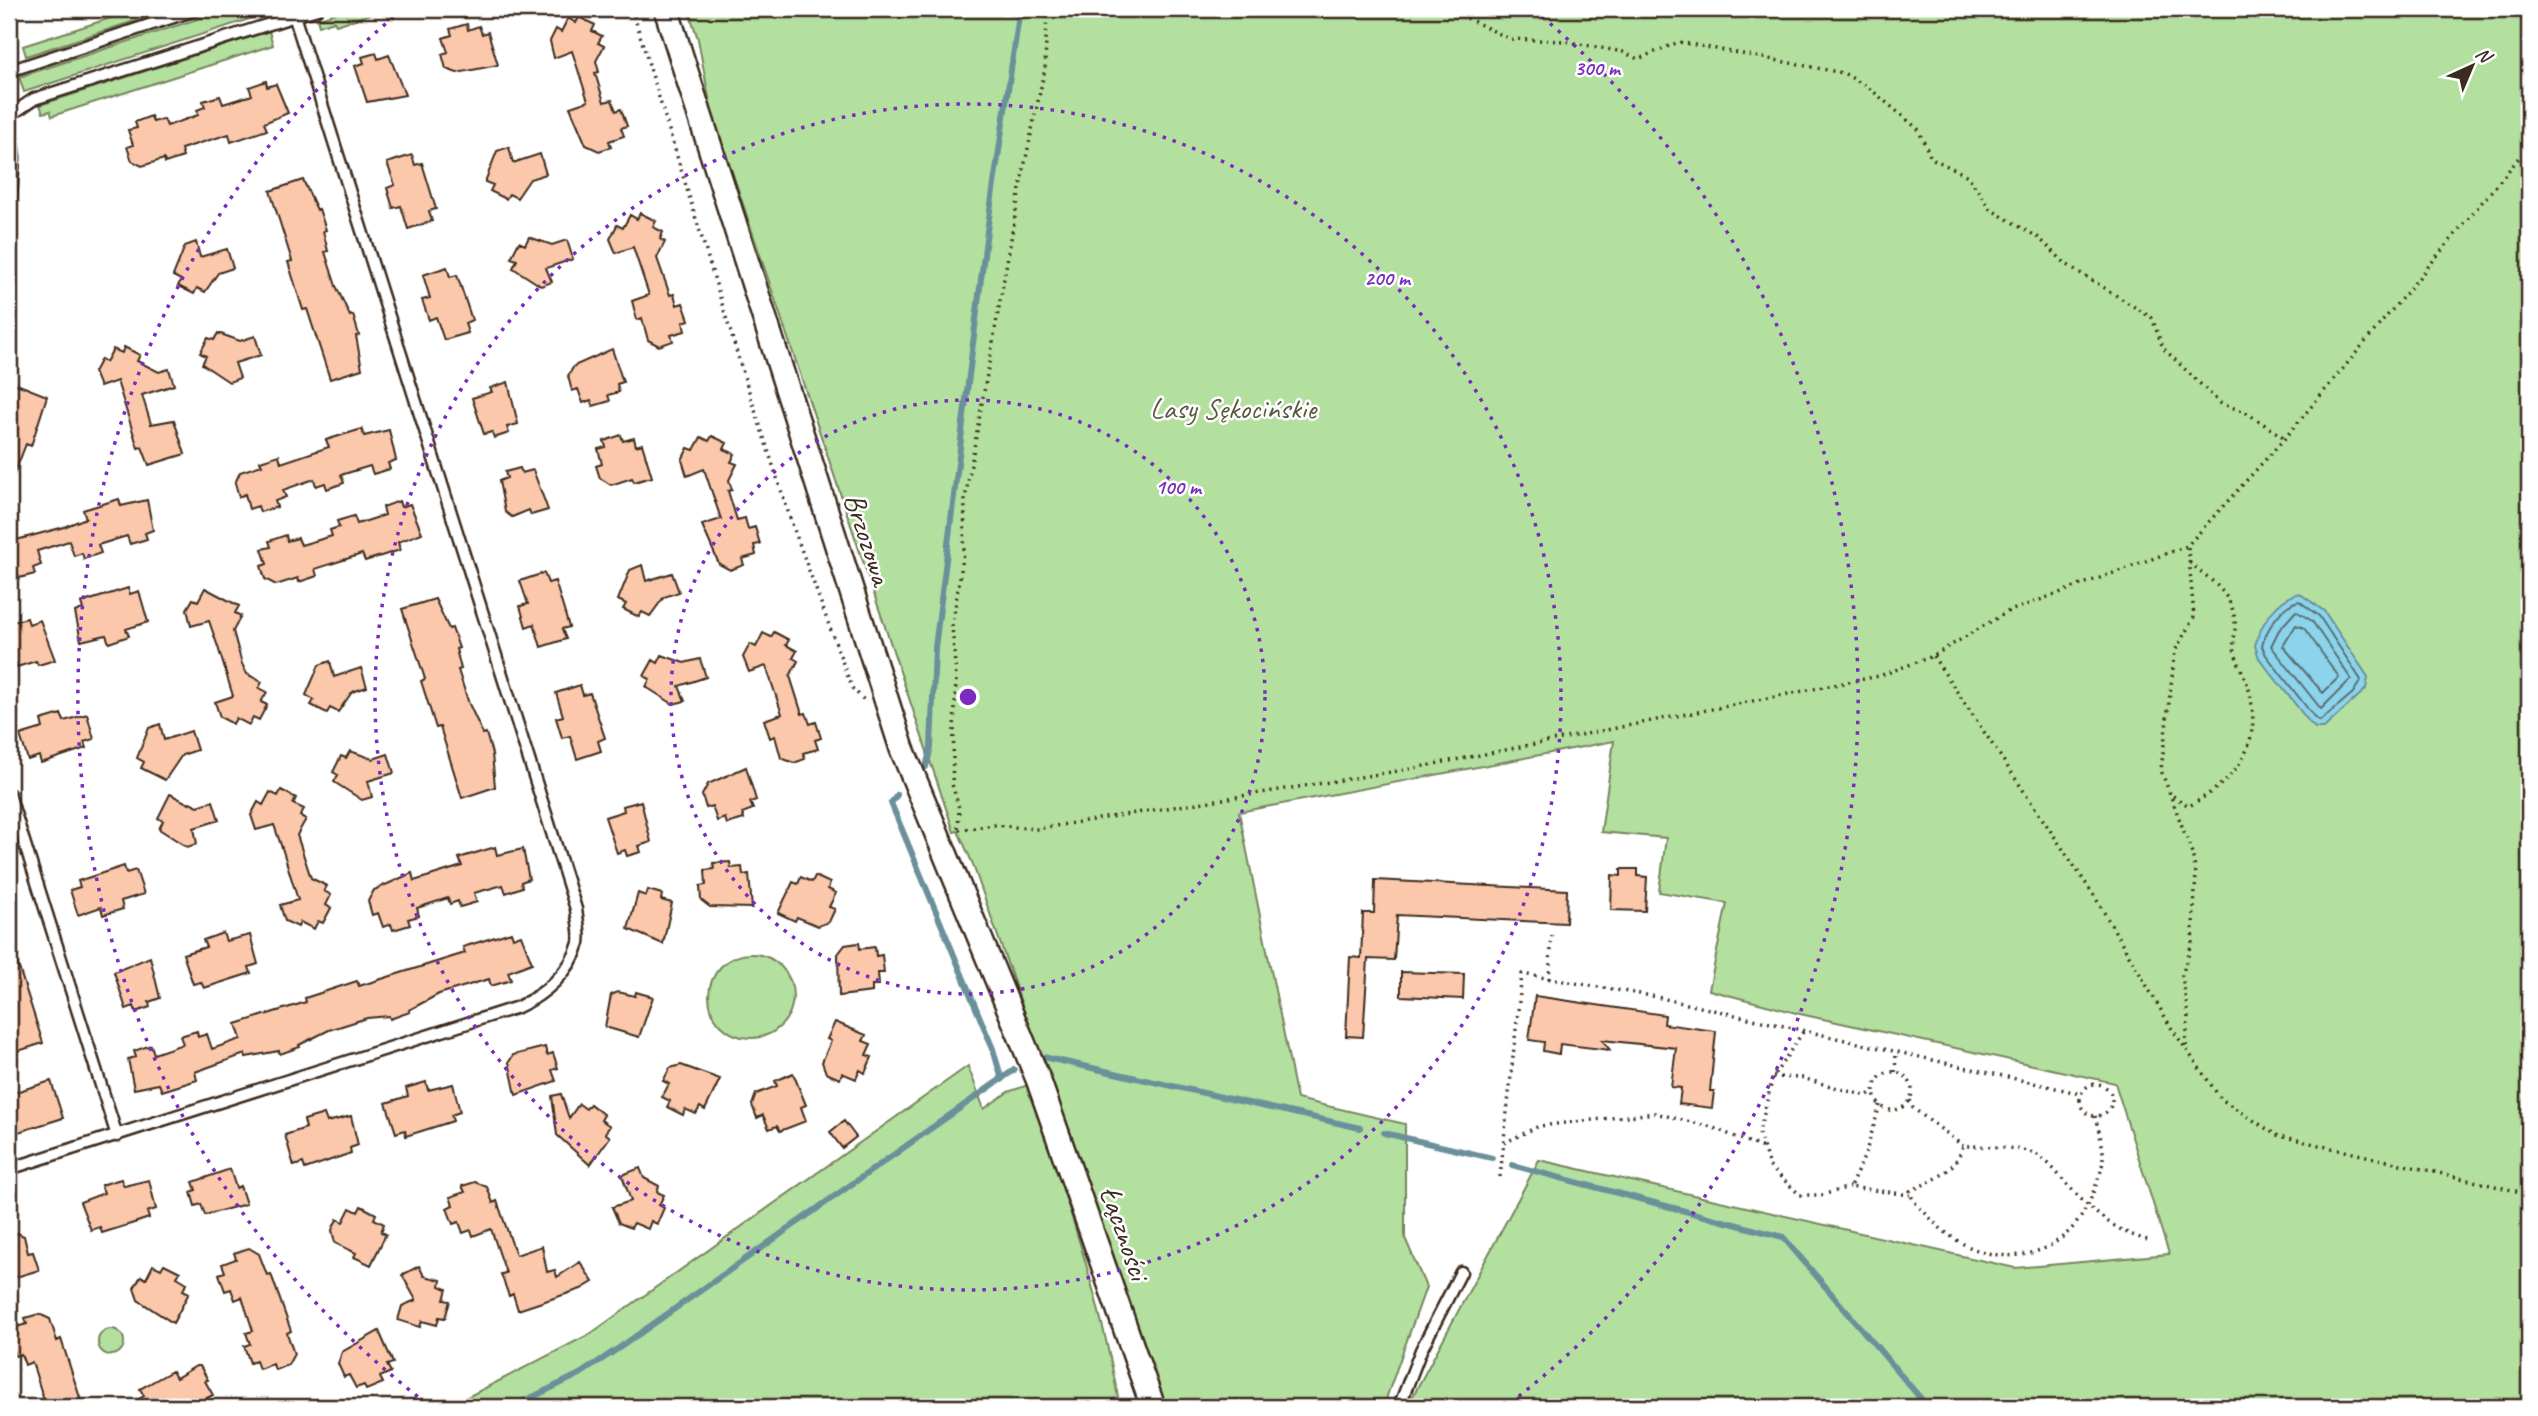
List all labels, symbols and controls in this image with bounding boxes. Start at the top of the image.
north arrow [2436,32,2506,102]
text: N [2471,42,2498,69]
text: 300 m [1574,55,1622,81]
text: 200 m [1364,265,1412,291]
park label: Lasy Sękocińskie [1150,389,1318,427]
text: 100 m [1155,474,1203,500]
street label: Brzozowa [835,488,901,592]
centre of rings [956,685,980,709]
street label: Łączności [1091,1181,1160,1288]

